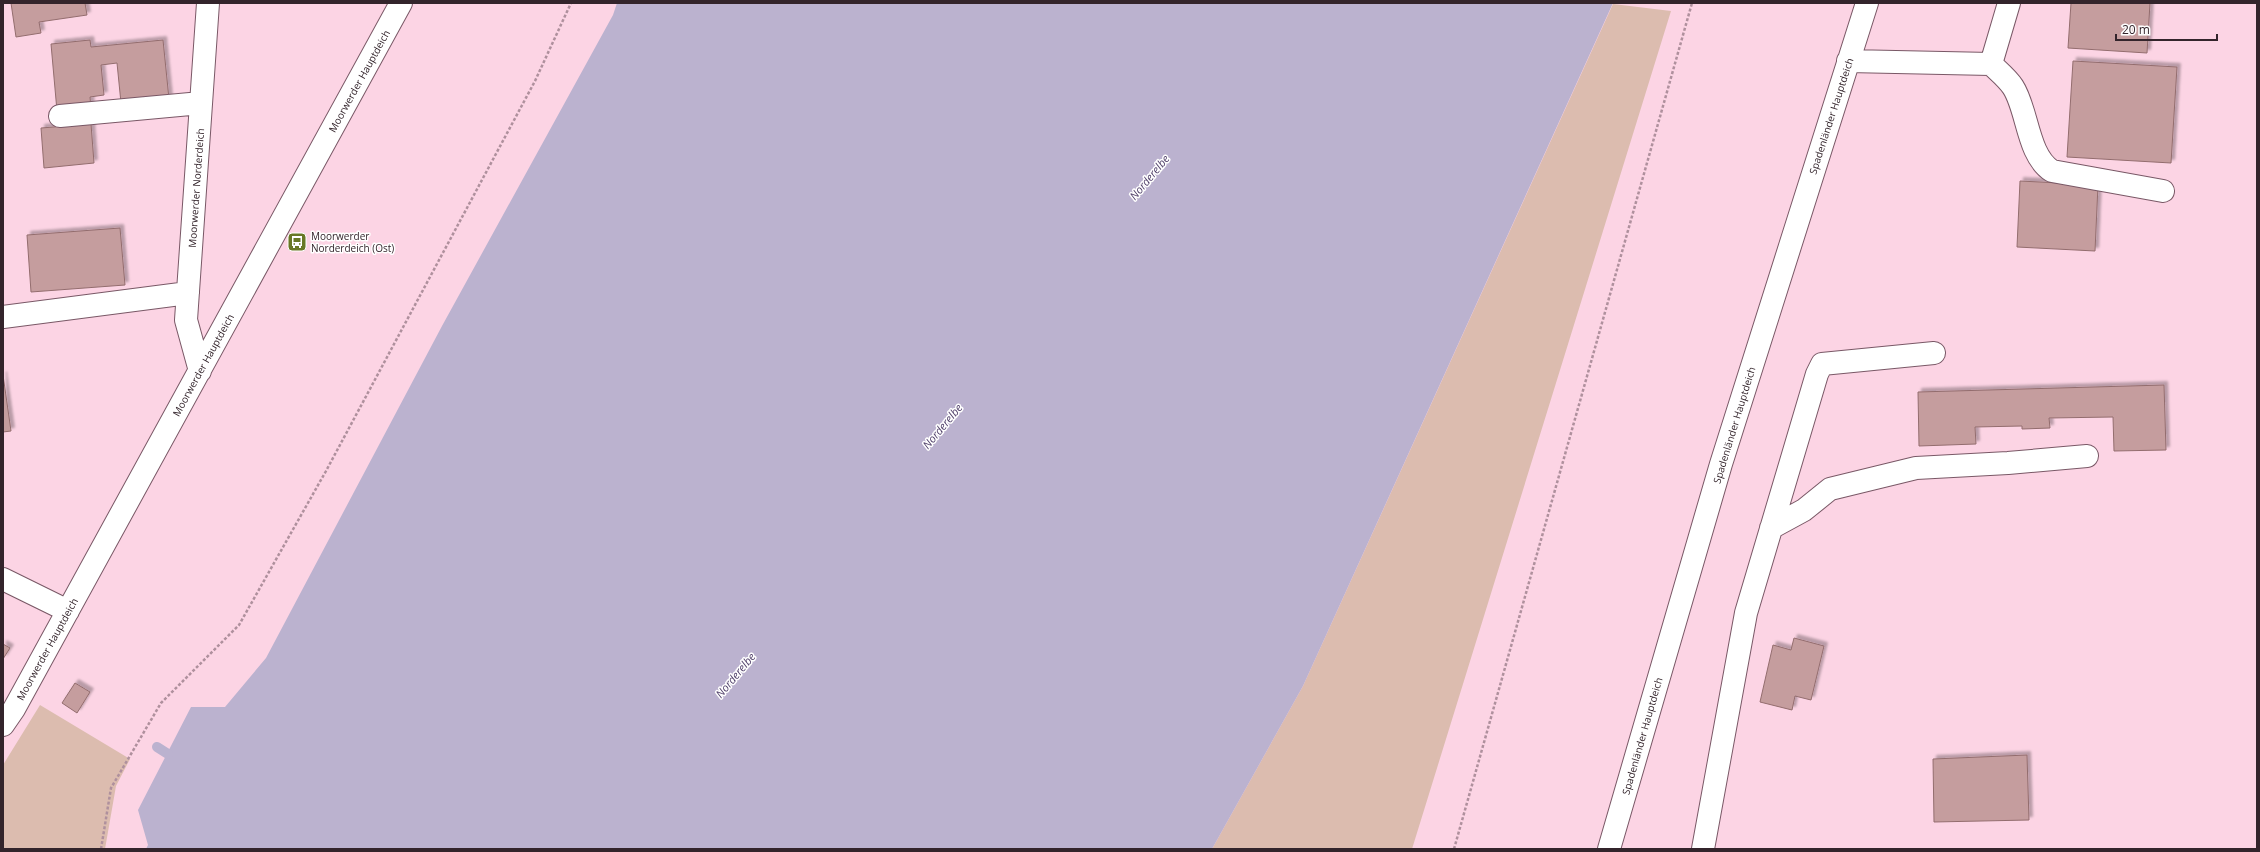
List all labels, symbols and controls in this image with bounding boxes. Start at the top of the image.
scale bar [2116,16,2217,42]
text: 20 m [2122,21,2150,38]
street label: Moorwerder Hauptdeich [325,27,393,135]
street label: Spadenländer Hauptdeich [1806,56,1856,176]
street label: Moorwerder Norderdeich [185,128,207,248]
water label: Norderelbe [1126,151,1173,203]
place label: Moorwerder Norderdeich (Ost) [311,229,394,255]
bus stop icon: Moorwerder Norderdeich (Ost) [286,231,308,253]
street label: Moorwerder Hauptdeich [169,311,237,419]
street label: Spadenländer Hauptdeich [1710,365,1758,485]
water label: Norderelbe [919,400,966,452]
street label: Moorwerder Hauptdeich [13,595,81,703]
water label: Norderelbe [712,649,759,701]
street label: Spadenländer Hauptdeich [1619,676,1665,796]

